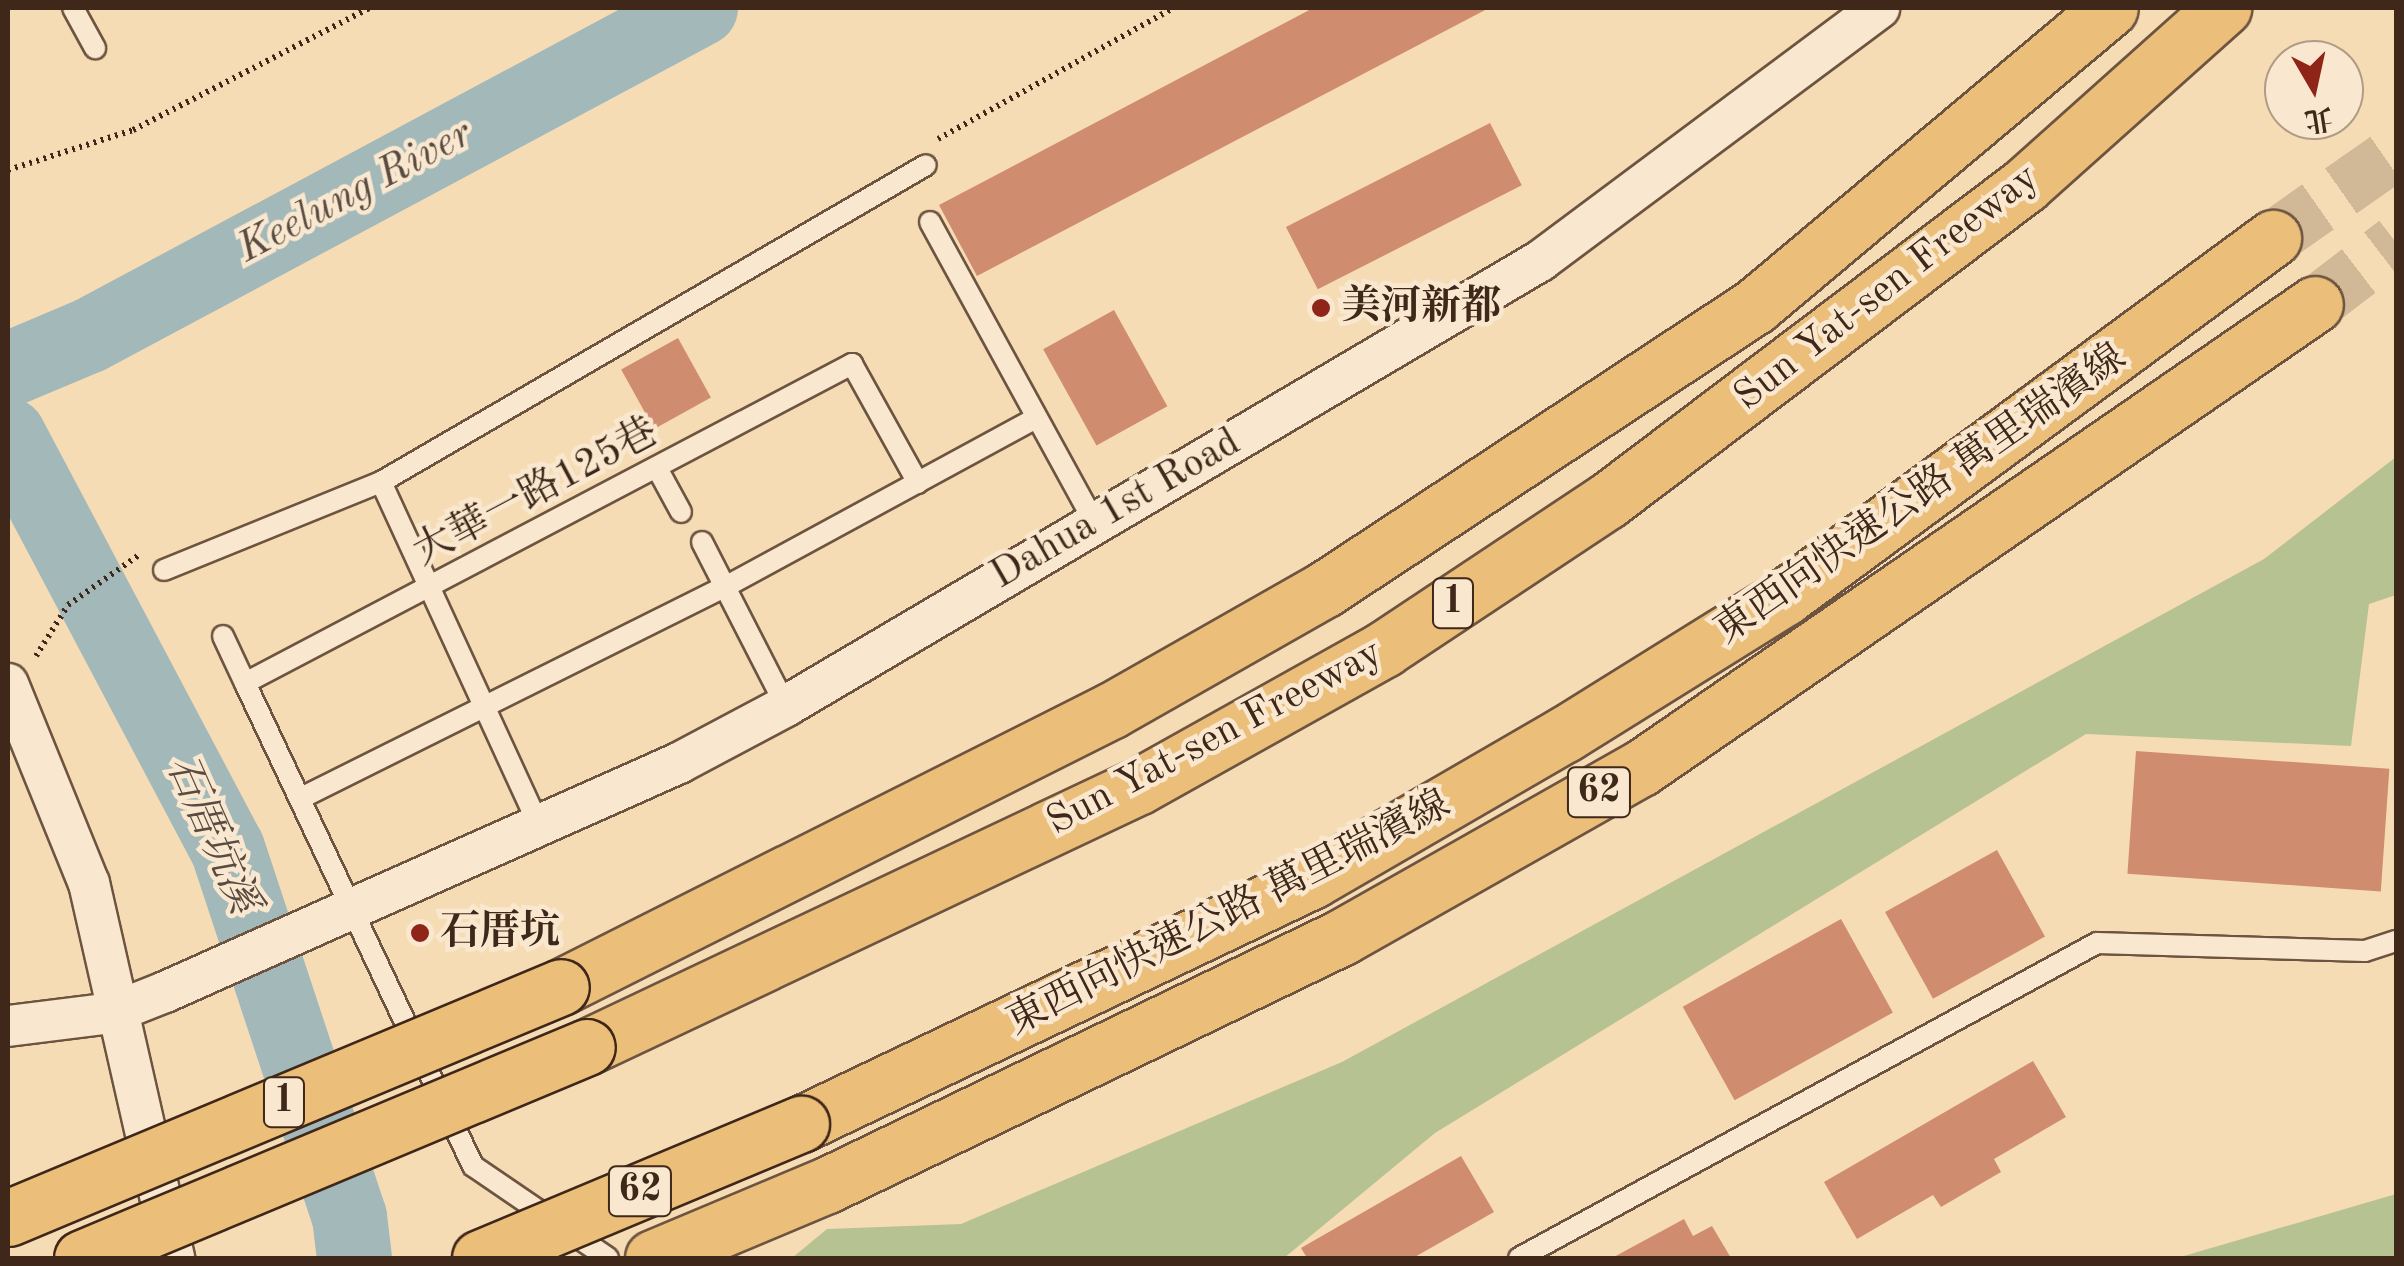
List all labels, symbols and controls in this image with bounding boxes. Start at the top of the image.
north arrow [2264,40,2364,140]
text: 北 [2302,102,2334,134]
water label: Keelung River [229,109,481,275]
street label: Sun Yat-sen Freeway [1725,154,2049,422]
place label: 美河新都 [1341,284,1501,332]
marker: 美河新都 [1310,297,1332,319]
street label: 東西向快速公路 萬里瑞濱線 [1706,334,2136,656]
street label: 大華一路125巷 [406,409,666,577]
street label: Dahua 1st Road [983,419,1249,601]
road number: 1 [1430,570,1476,636]
street label: Sun Yat-sen Freeway [1039,629,1391,847]
water label: 石厝坑溪 [154,748,268,922]
road number: 62 [1566,759,1632,825]
street label: 東西向快速公路 萬里瑞濱線 [999,781,1459,1047]
place label: 石厝坑 [440,909,560,957]
marker: 石厝坑 [409,922,431,944]
road number: 1 [262,1069,306,1135]
road number: 62 [608,1158,672,1224]

